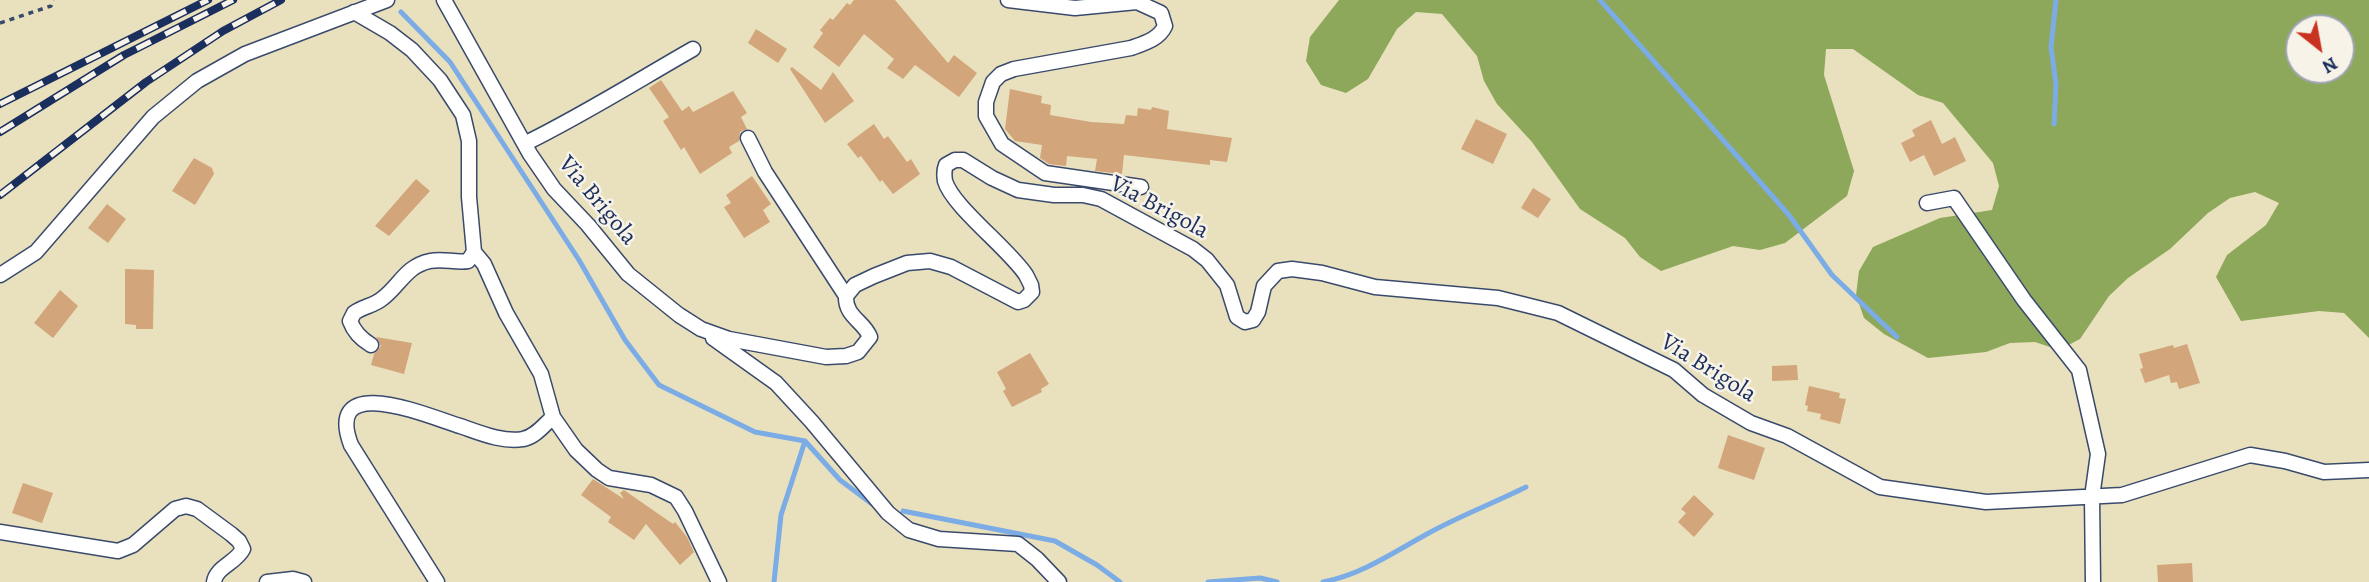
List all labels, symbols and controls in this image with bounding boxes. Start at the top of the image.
north arrow [2285,14,2355,84]
text: N [2317,51,2342,80]
street label: Via Brigola [551,151,643,251]
street label: Via Brigola [1105,170,1213,246]
street label: Via Brigola [1655,328,1761,410]

